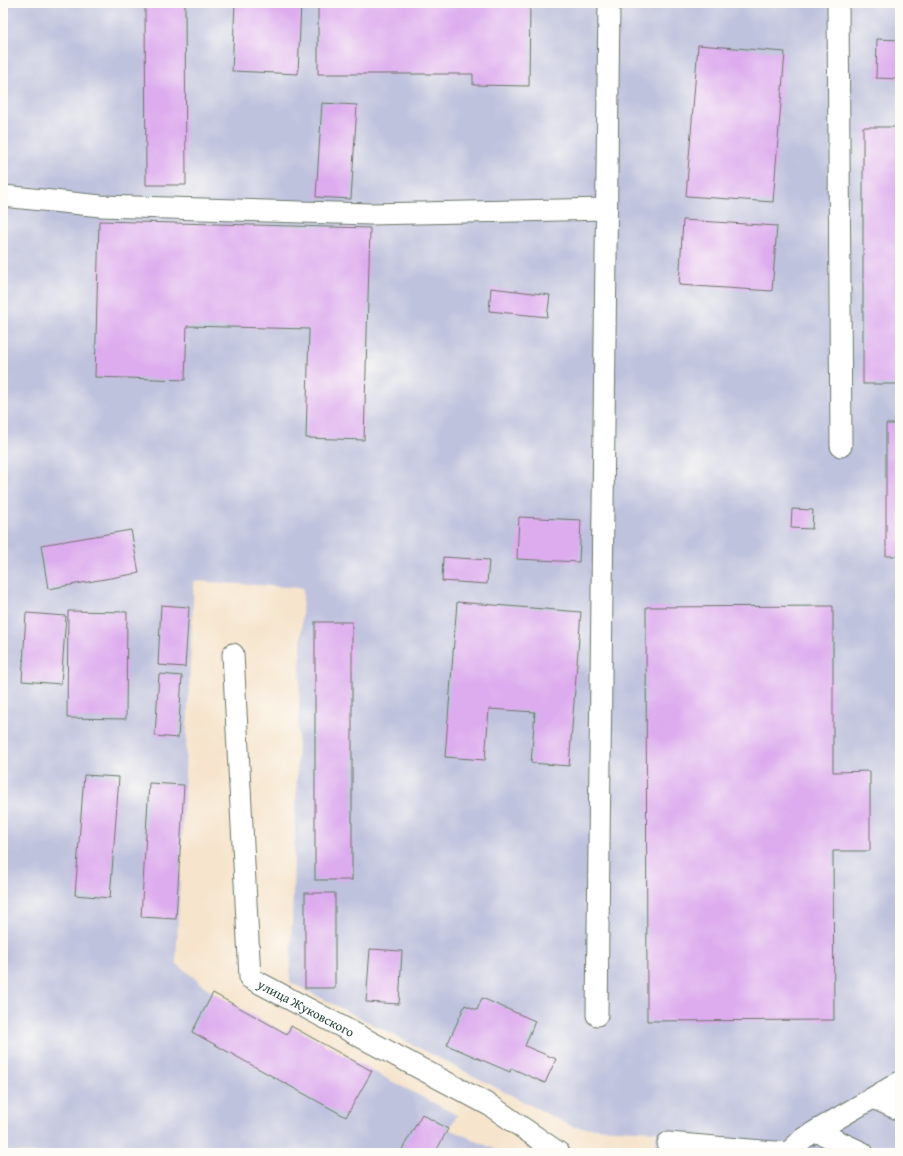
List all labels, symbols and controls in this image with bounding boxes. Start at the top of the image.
street label: улица Жуковского [253,974,358,1042]

